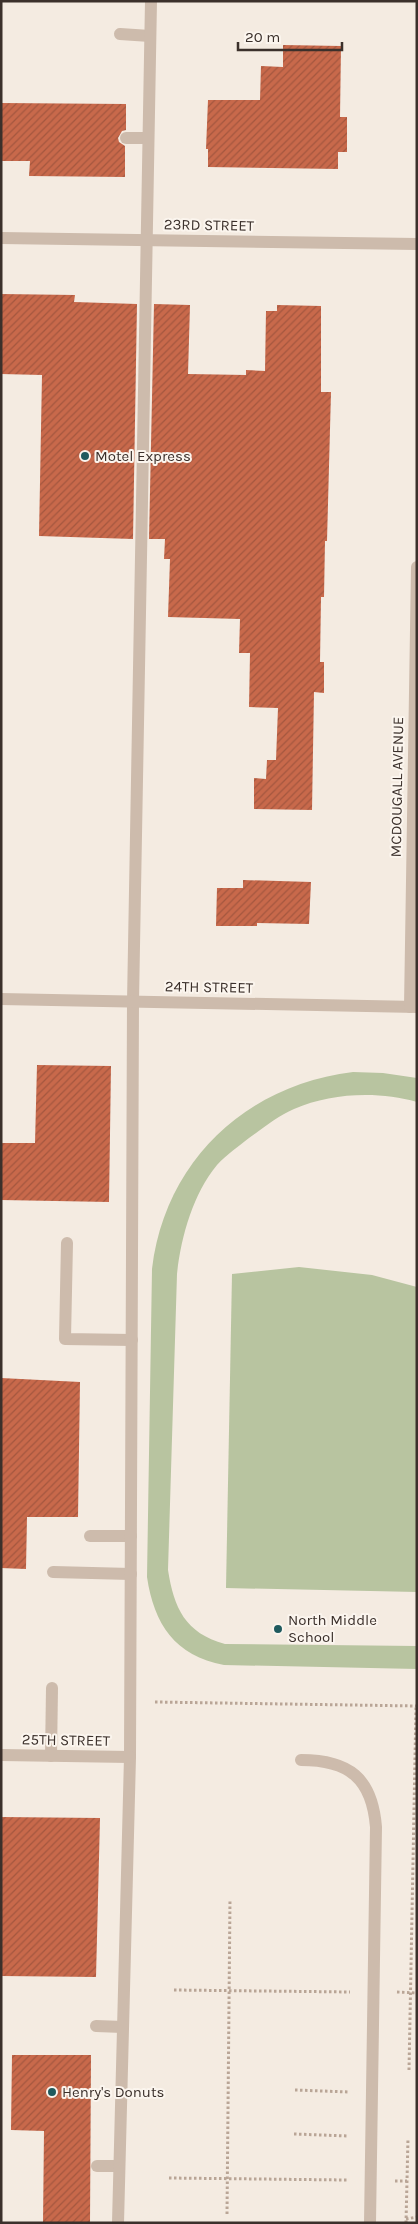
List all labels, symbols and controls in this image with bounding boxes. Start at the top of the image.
scale bar [238,20,342,52]
text: 20 m [245,28,280,46]
street label: 23RD STREET [164,215,255,235]
place label: Motel Express [95,447,191,465]
marker: Motel Express [79,450,91,462]
street label: MCDOUGALL AVENUE [387,717,407,857]
street label: 24TH STREET [165,977,254,997]
place label: North Middle School [288,1611,377,1646]
marker: North Middle School [272,1623,284,1635]
street label: 25TH STREET [22,1730,111,1750]
place label: Henry's Donuts [62,2083,164,2101]
marker: Henry's Donuts [46,2086,58,2098]

